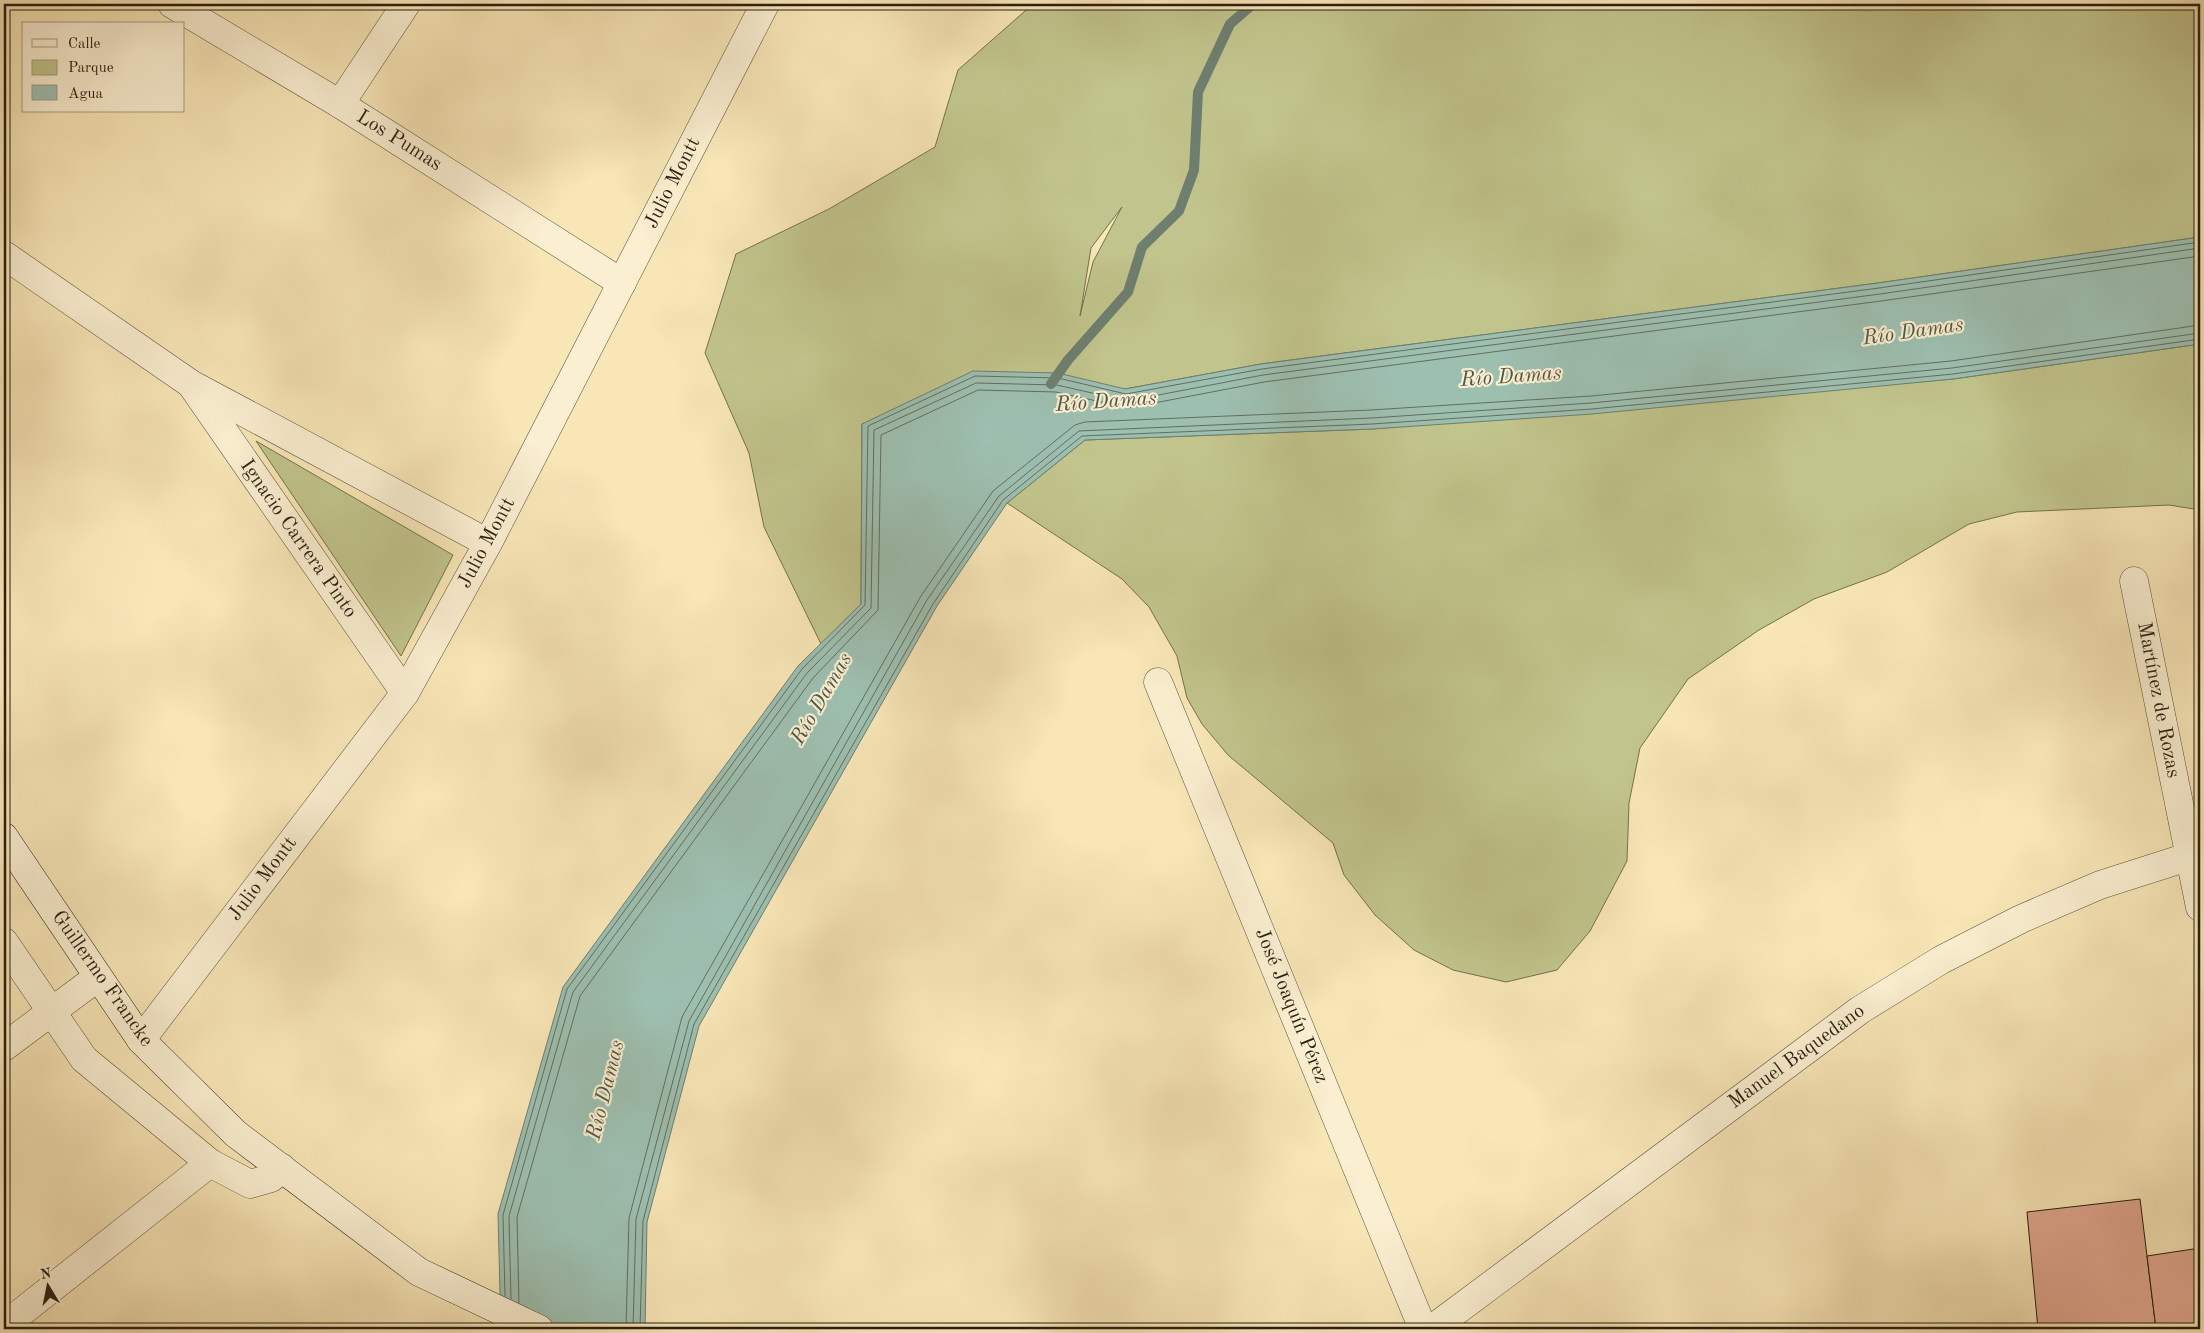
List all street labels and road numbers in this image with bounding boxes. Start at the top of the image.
street label: Los Pumas [353,107,445,175]
street label: Julio Montt [642,134,704,232]
street label: Ignacio Carrera Pinto [236,456,360,622]
street label: Julio Montt [455,494,519,592]
street label: Martínez de Rozas [2133,620,2183,780]
street label: Julio Montt [225,833,301,925]
street label: Guillermo Francke [48,907,156,1051]
street label: José Joaquín Pérez [1251,926,1331,1086]
street label: Manuel Baquedano [1725,1001,1869,1113]

